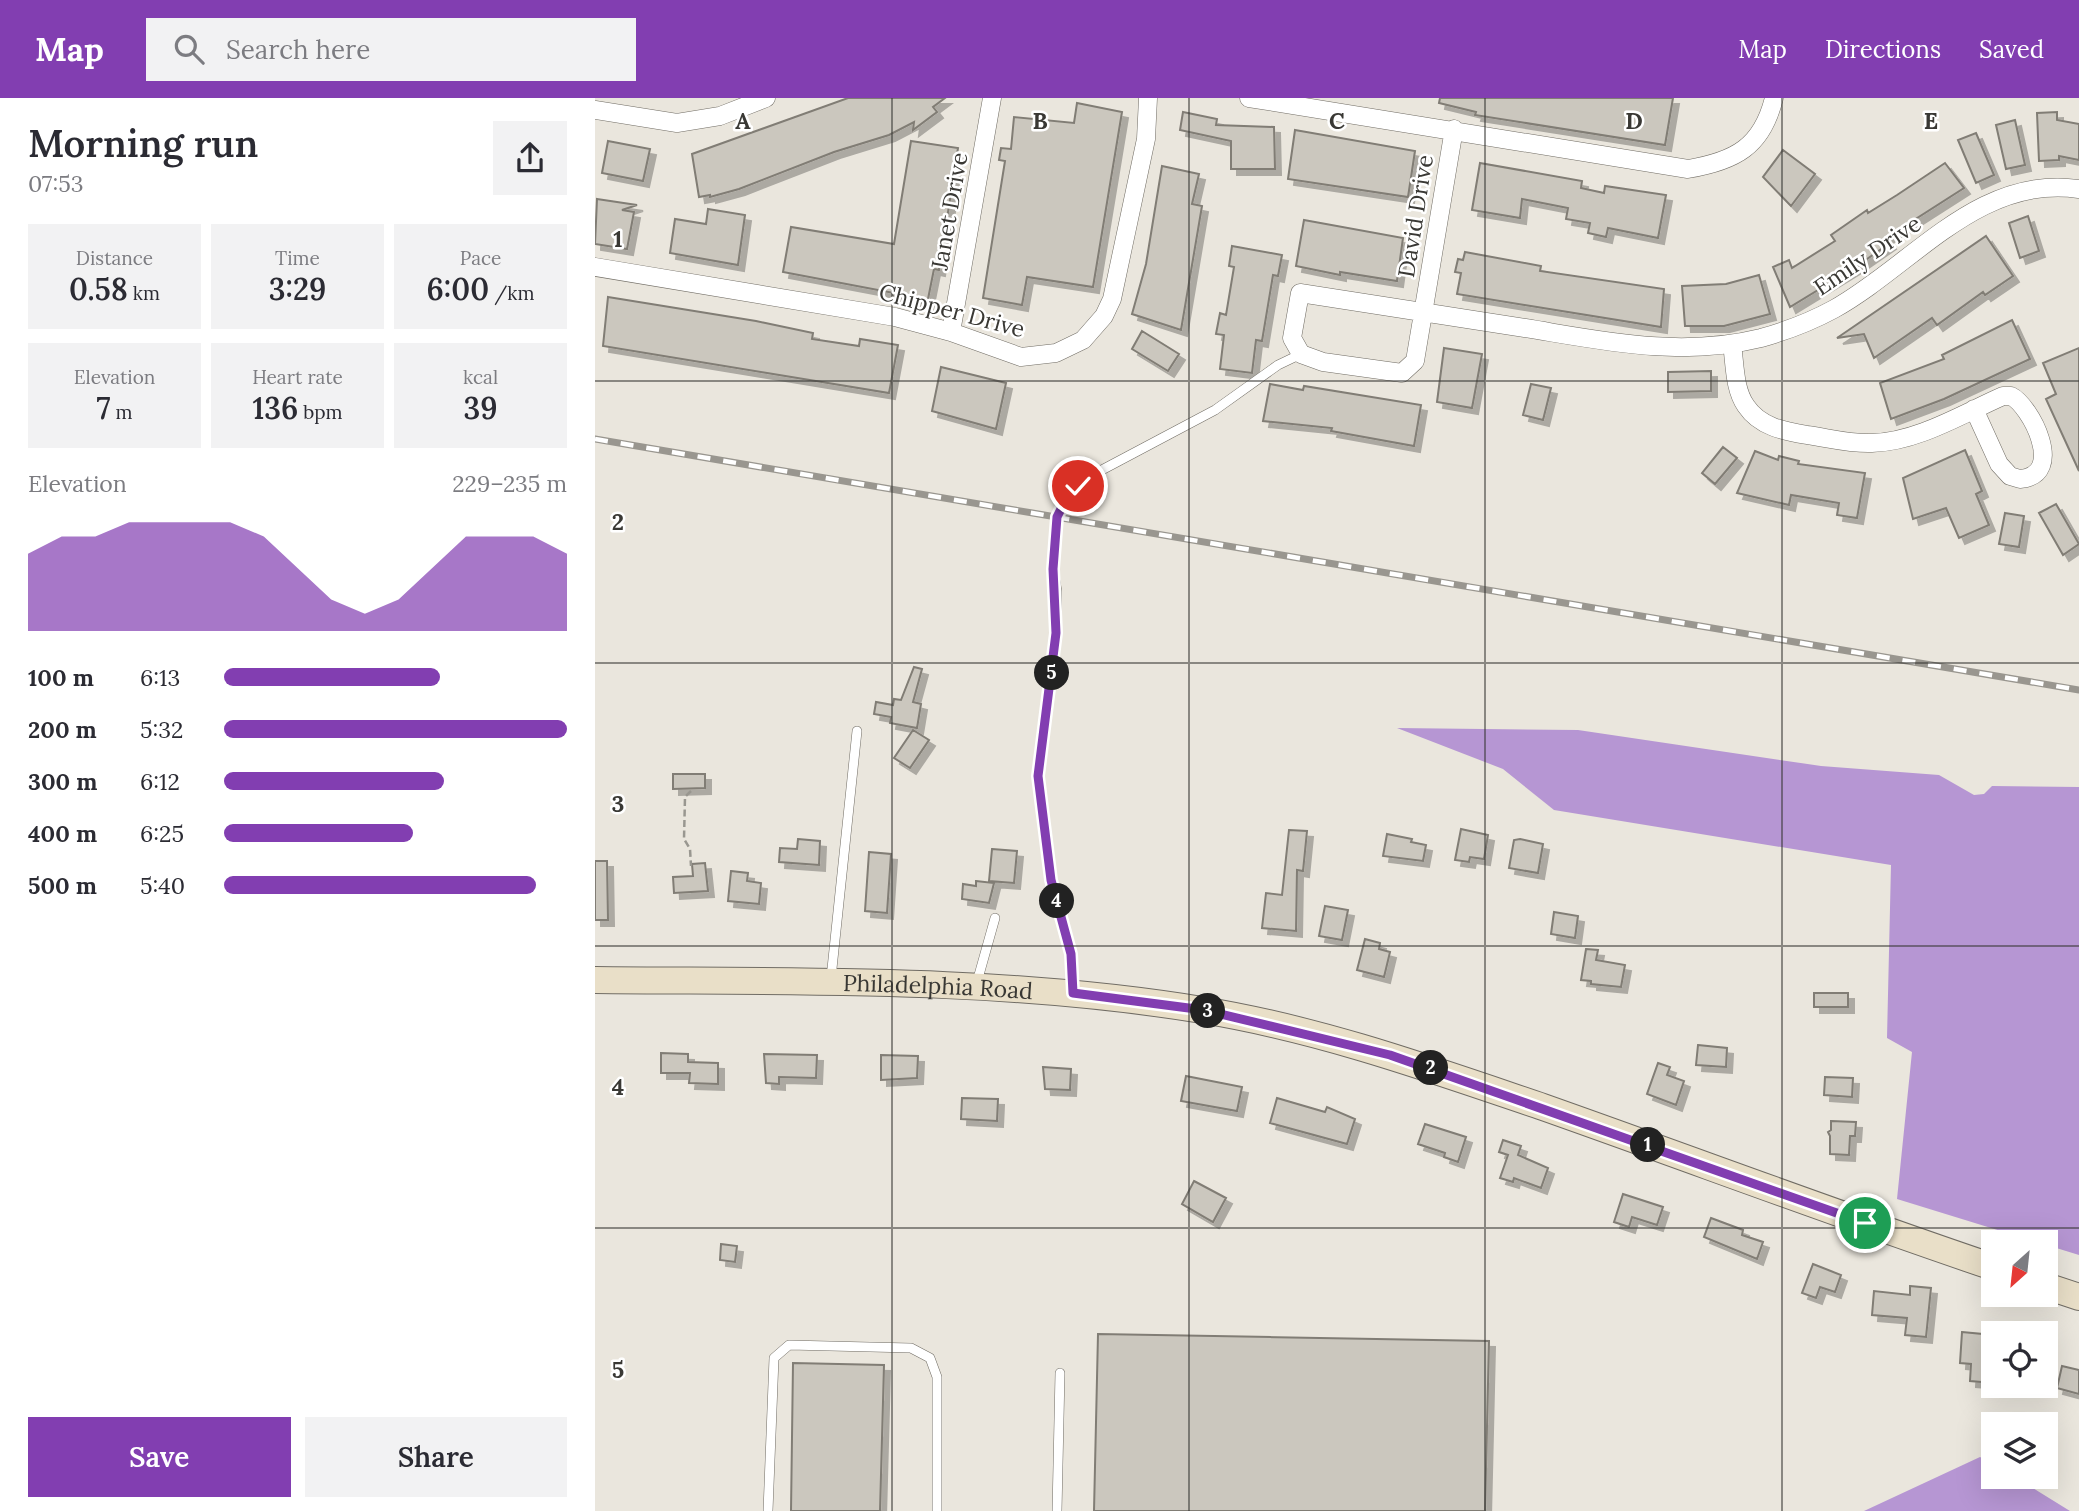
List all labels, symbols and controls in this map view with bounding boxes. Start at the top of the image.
search box [146,18,636,81]
text: Map [35,28,104,70]
icon: search [170,30,208,68]
text: Search here [226,33,370,66]
text: Map [1738,34,1787,65]
text: Directions [1825,34,1941,65]
text: Saved [1979,34,2044,65]
text: A [735,106,751,135]
text: B [1032,106,1048,135]
text: C [1329,106,1345,135]
text: D [1625,106,1643,135]
text: E [1924,106,1938,135]
text: Morning run [28,119,258,167]
button: share [493,121,567,195]
street label: Janet Drive [924,150,974,273]
street label: David Drive [1391,152,1439,280]
text: 07:53 [28,169,83,198]
street label: Emily Drive [1808,209,1926,301]
text: 1 [613,224,623,253]
text: Distance [76,246,153,270]
text: Time [275,246,320,270]
text: Pace [460,246,501,270]
text: 0.58 [69,270,128,308]
text: 3:29 [269,270,326,308]
text: 6:00 [427,270,489,308]
street label: Chipper Drive [876,277,1028,343]
text: km [128,281,160,305]
text: /km [489,281,534,305]
text: Elevation [74,365,155,389]
text: Heart rate [252,365,343,389]
text: kcal [463,365,498,389]
text: 7 [97,389,111,427]
text: 136 [252,389,298,427]
text: 39 [463,389,498,427]
text: m [111,400,132,424]
text: bpm [298,400,343,424]
pin [1048,456,1108,516]
icon: check [1059,467,1097,505]
text: Elevation [28,469,127,498]
text: 229–235 m [452,469,567,498]
text: 2 [612,507,624,536]
pin: 5 [1035,656,1070,690]
text: 5 [1046,660,1057,684]
text: 100 m [28,663,94,692]
text: 6:13 [140,663,180,692]
text: 200 m [28,715,97,744]
text: 5:32 [140,715,183,744]
text: 300 m [28,767,97,796]
text: 6:12 [140,767,180,796]
text: 3 [612,789,624,818]
text: 400 m [28,819,97,848]
text: 6:25 [140,819,184,848]
text: 500 m [28,871,97,900]
text: 5:40 [140,871,185,900]
pin: 4 [1039,884,1075,918]
text: 4 [1051,888,1062,912]
street label: Philadelphia Road [843,968,1034,1005]
pin: 3 [1191,993,1225,1028]
text: 3 [1202,998,1213,1022]
pin: 2 [1413,1051,1449,1086]
text: 2 [1425,1055,1436,1079]
text: 4 [612,1072,624,1101]
pin: 1 [1631,1128,1665,1162]
text: 1 [1644,1132,1651,1156]
pin [1835,1193,1895,1253]
icon: arrive [1846,1204,1884,1242]
north arrow [1981,1230,2058,1307]
map controls [1981,1230,2058,1489]
button: locate [1981,1321,2058,1398]
text: 5 [612,1355,624,1384]
button: layers [1981,1412,2058,1489]
button: Save [28,1417,291,1497]
button: Share [305,1417,567,1497]

